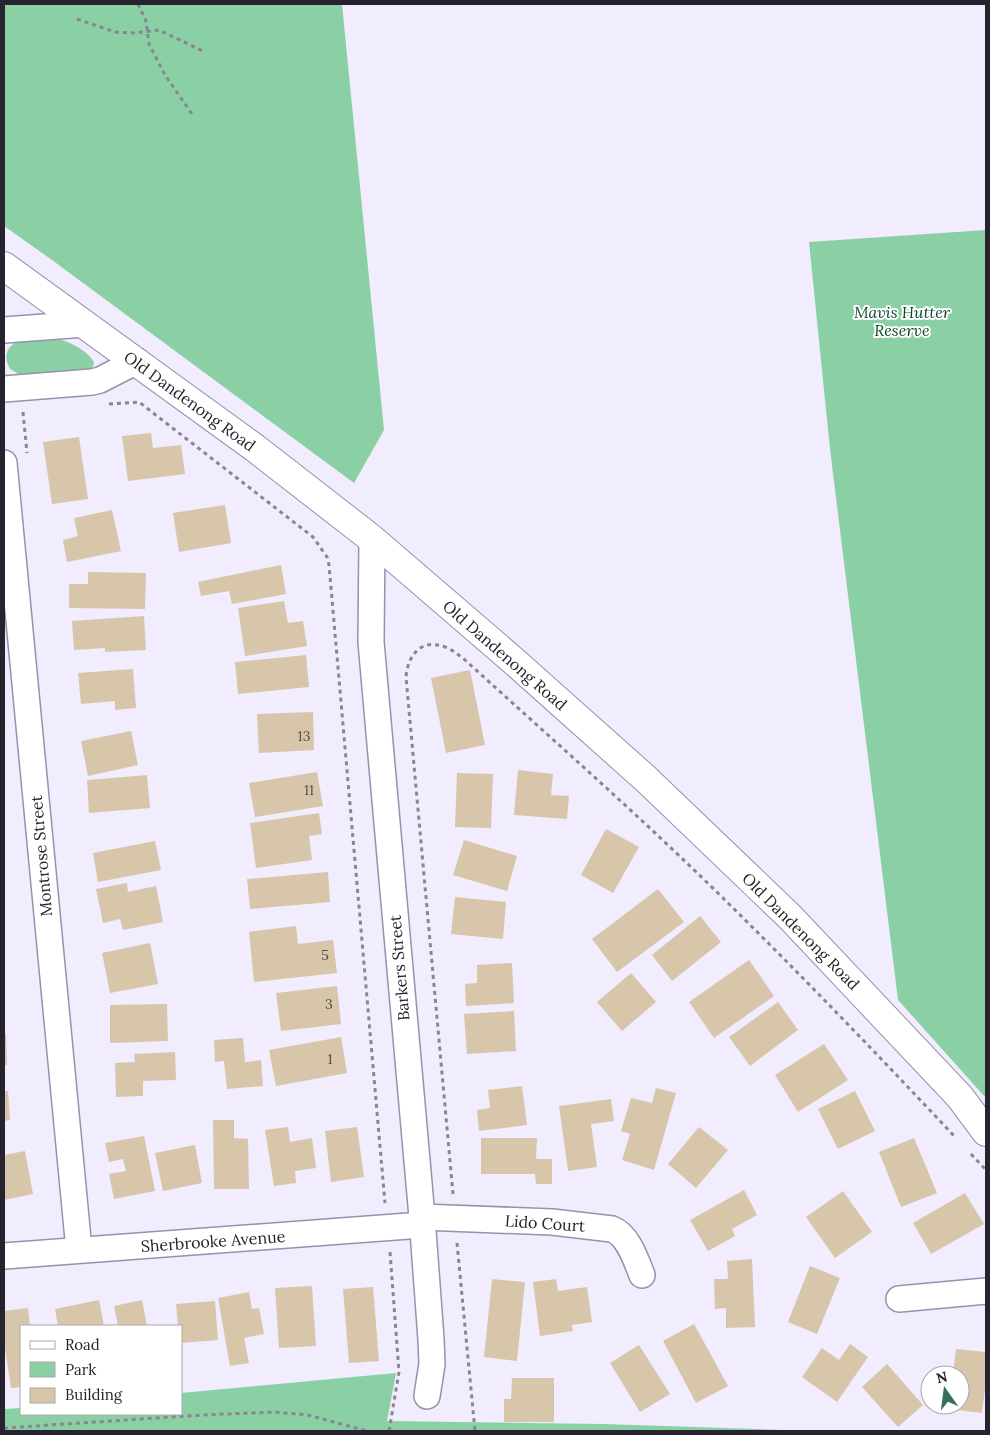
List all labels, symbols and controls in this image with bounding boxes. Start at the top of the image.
park label: Mavis Hutter Reserve [854,302,951,340]
street label: Old Dandenong Road [120,347,260,456]
street label: Old Dandenong Road [439,596,571,715]
house number: 13 [298,727,311,745]
house number: 11 [304,781,314,799]
street label: Montrose Street [26,794,56,917]
street label: Old Dandenong Road [738,868,864,994]
street label: Barkers Street [384,913,414,1022]
house number: 5 [321,946,329,964]
house number: 3 [325,995,333,1013]
house number: 1 [327,1050,333,1068]
street label: Lido Court [504,1210,587,1236]
street label: Sherbrooke Avenue [140,1226,286,1256]
legend [20,1325,182,1415]
text: Road [65,1335,100,1354]
text: Park [65,1360,96,1379]
north arrow [920,1365,970,1415]
text: N [934,1367,949,1387]
text: Building [65,1385,123,1404]

